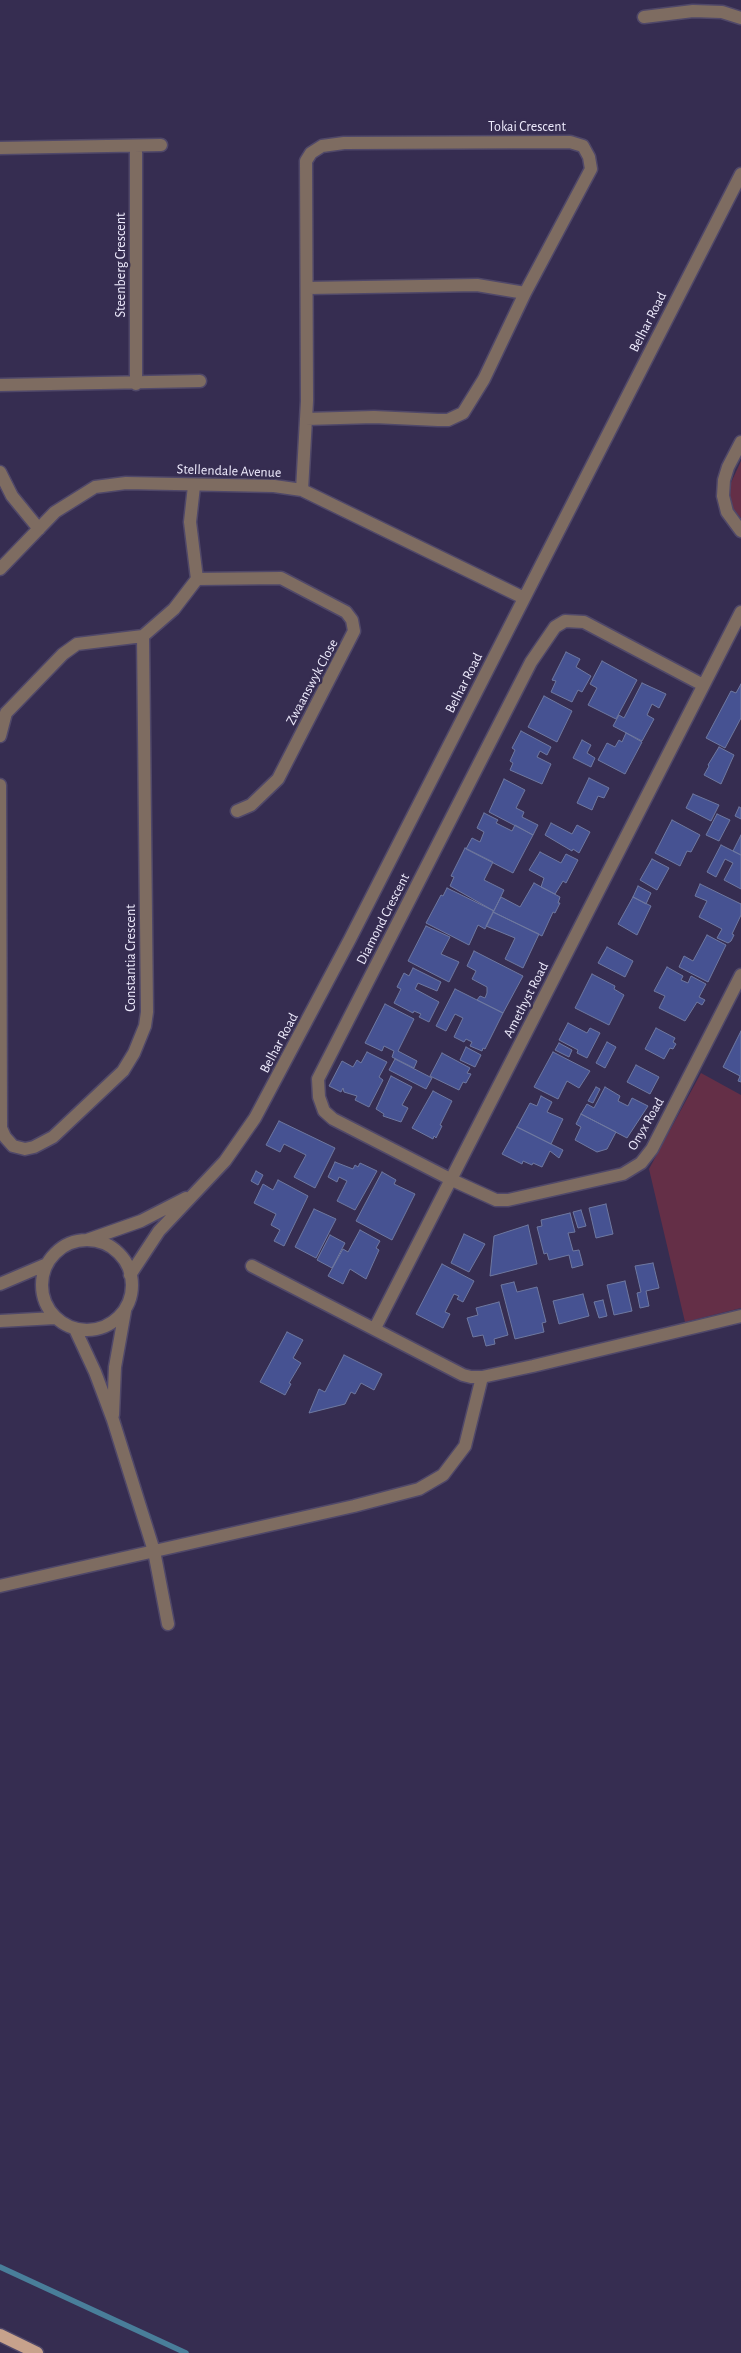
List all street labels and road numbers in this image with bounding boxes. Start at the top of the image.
street label: Tokai Crescent [488,119,566,135]
street label: Steenberg Crescent [113,213,129,317]
street label: Belhar Road [626,289,670,355]
street label: Stellendale Avenue [176,461,282,481]
street label: Zwaanswyk Close [282,636,342,728]
street label: Belhar Road [442,650,486,716]
street label: Diamond Crescent [353,871,413,967]
street label: Constantia Crescent [123,904,139,1012]
street label: Amethyst Road [500,959,552,1041]
street label: Belhar Road [256,1010,302,1076]
street label: Onyx Road [624,1095,668,1153]

